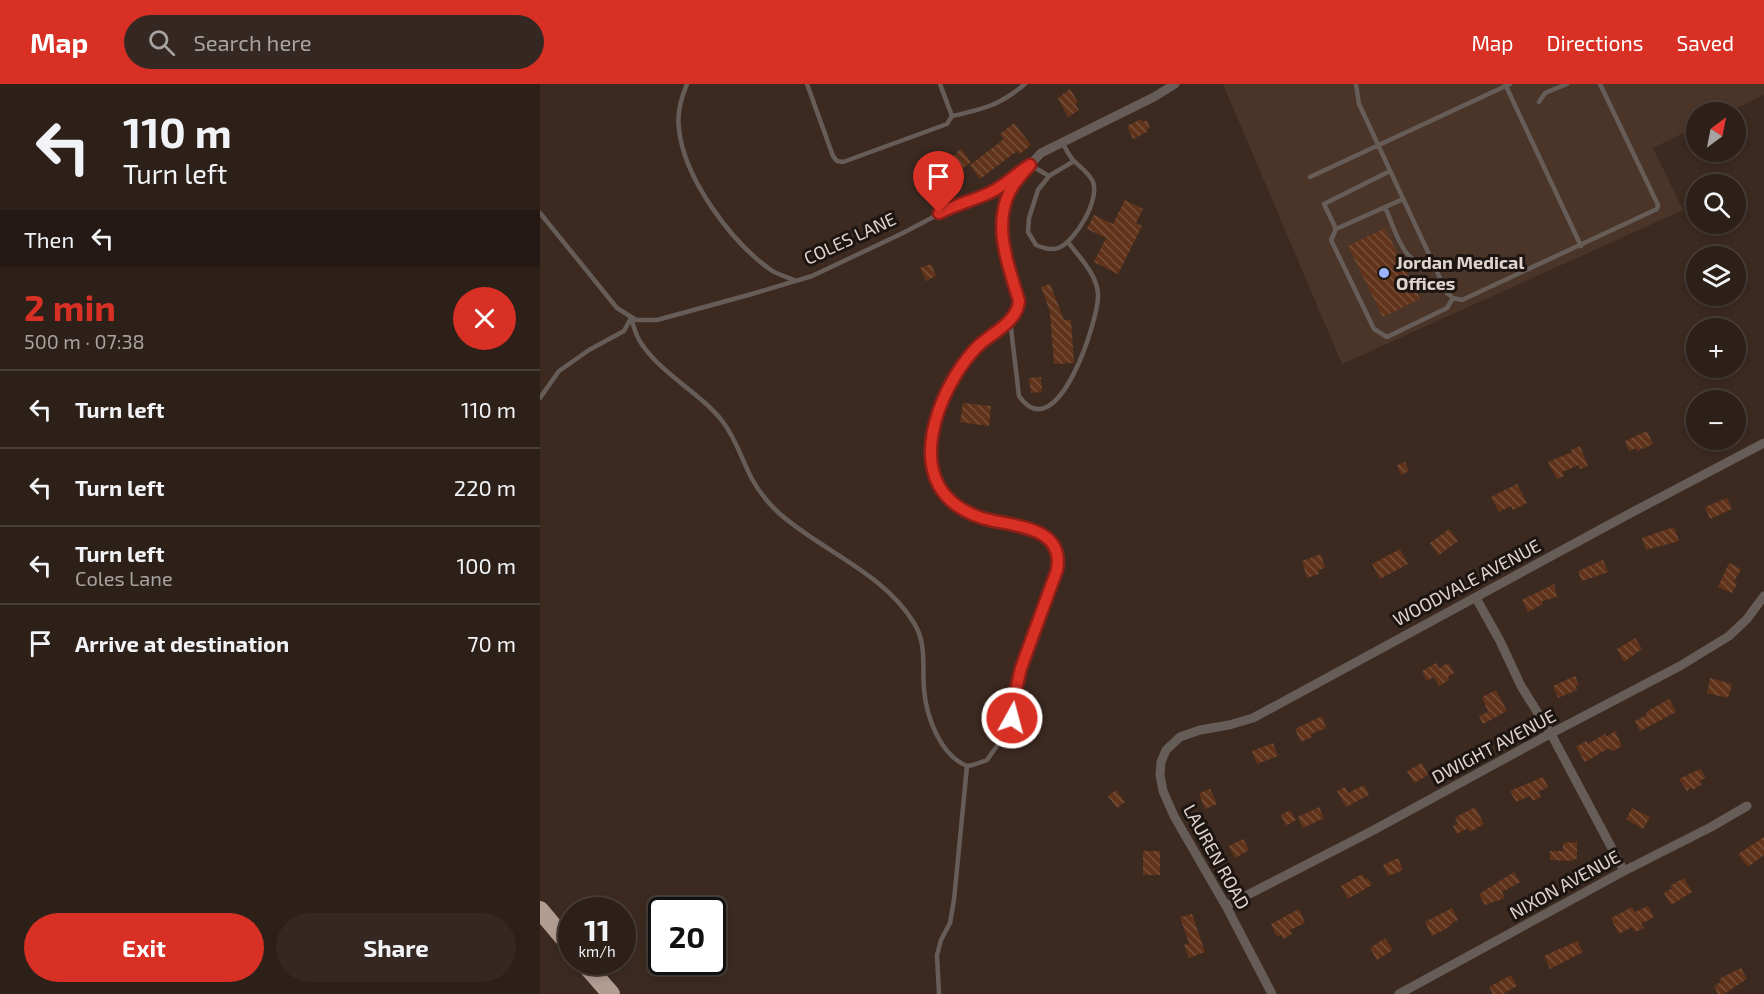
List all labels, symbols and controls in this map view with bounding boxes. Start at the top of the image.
search box [124,15,544,69]
text: Map [30,25,88,59]
icon: search [145,26,178,59]
text: Search here [193,29,312,55]
text: Map [1471,30,1514,55]
text: Directions [1547,30,1643,55]
text: Saved [1676,30,1734,55]
north arrow [1686,102,1746,162]
map controls [1686,102,1746,450]
text: 110 m [123,106,232,156]
icon: left [24,108,102,186]
pin [913,151,964,213]
text: Turn left [123,157,227,189]
icon: arrive [922,160,955,193]
button: search [1686,174,1746,234]
street label: COLES LANE [800,207,899,269]
icon: left [86,222,119,255]
text: Then [24,226,74,252]
button: layers [1686,246,1746,306]
place label: Jordan Medical Offices [1396,251,1524,294]
marker: Jordan Medical Offices [1377,266,1391,280]
text: 2 min [24,285,116,328]
button: close [453,287,516,350]
button: + [1686,318,1746,378]
text: 500 m · 07:38 [24,329,145,353]
button: − [1686,390,1746,450]
icon: left [24,393,57,426]
text: Turn left [75,396,164,422]
text: 110 m [461,396,516,422]
icon: left [24,471,57,504]
text: Turn left [75,474,164,500]
text: 220 m [454,474,516,500]
street label: WOODVALE AVENUE [1389,534,1544,630]
text: Turn left [75,540,164,566]
icon: left [24,549,57,582]
text: 100 m [457,552,516,578]
text: Coles Lane [75,566,173,590]
icon: arrive [24,627,57,660]
text: Arrive at destination [75,630,289,656]
text: 70 m [467,630,516,656]
position arrow [980,686,1044,750]
street label: DWIGHT AVENUE [1428,704,1559,788]
street label: LAUREN ROAD [1179,800,1255,913]
street label: NIXON AVENUE [1506,845,1624,924]
speed limit sign: 20 [648,897,726,975]
text: 11 [584,911,610,947]
button: Exit [24,913,264,982]
button: Share [276,913,516,982]
text: km/h [578,942,616,960]

